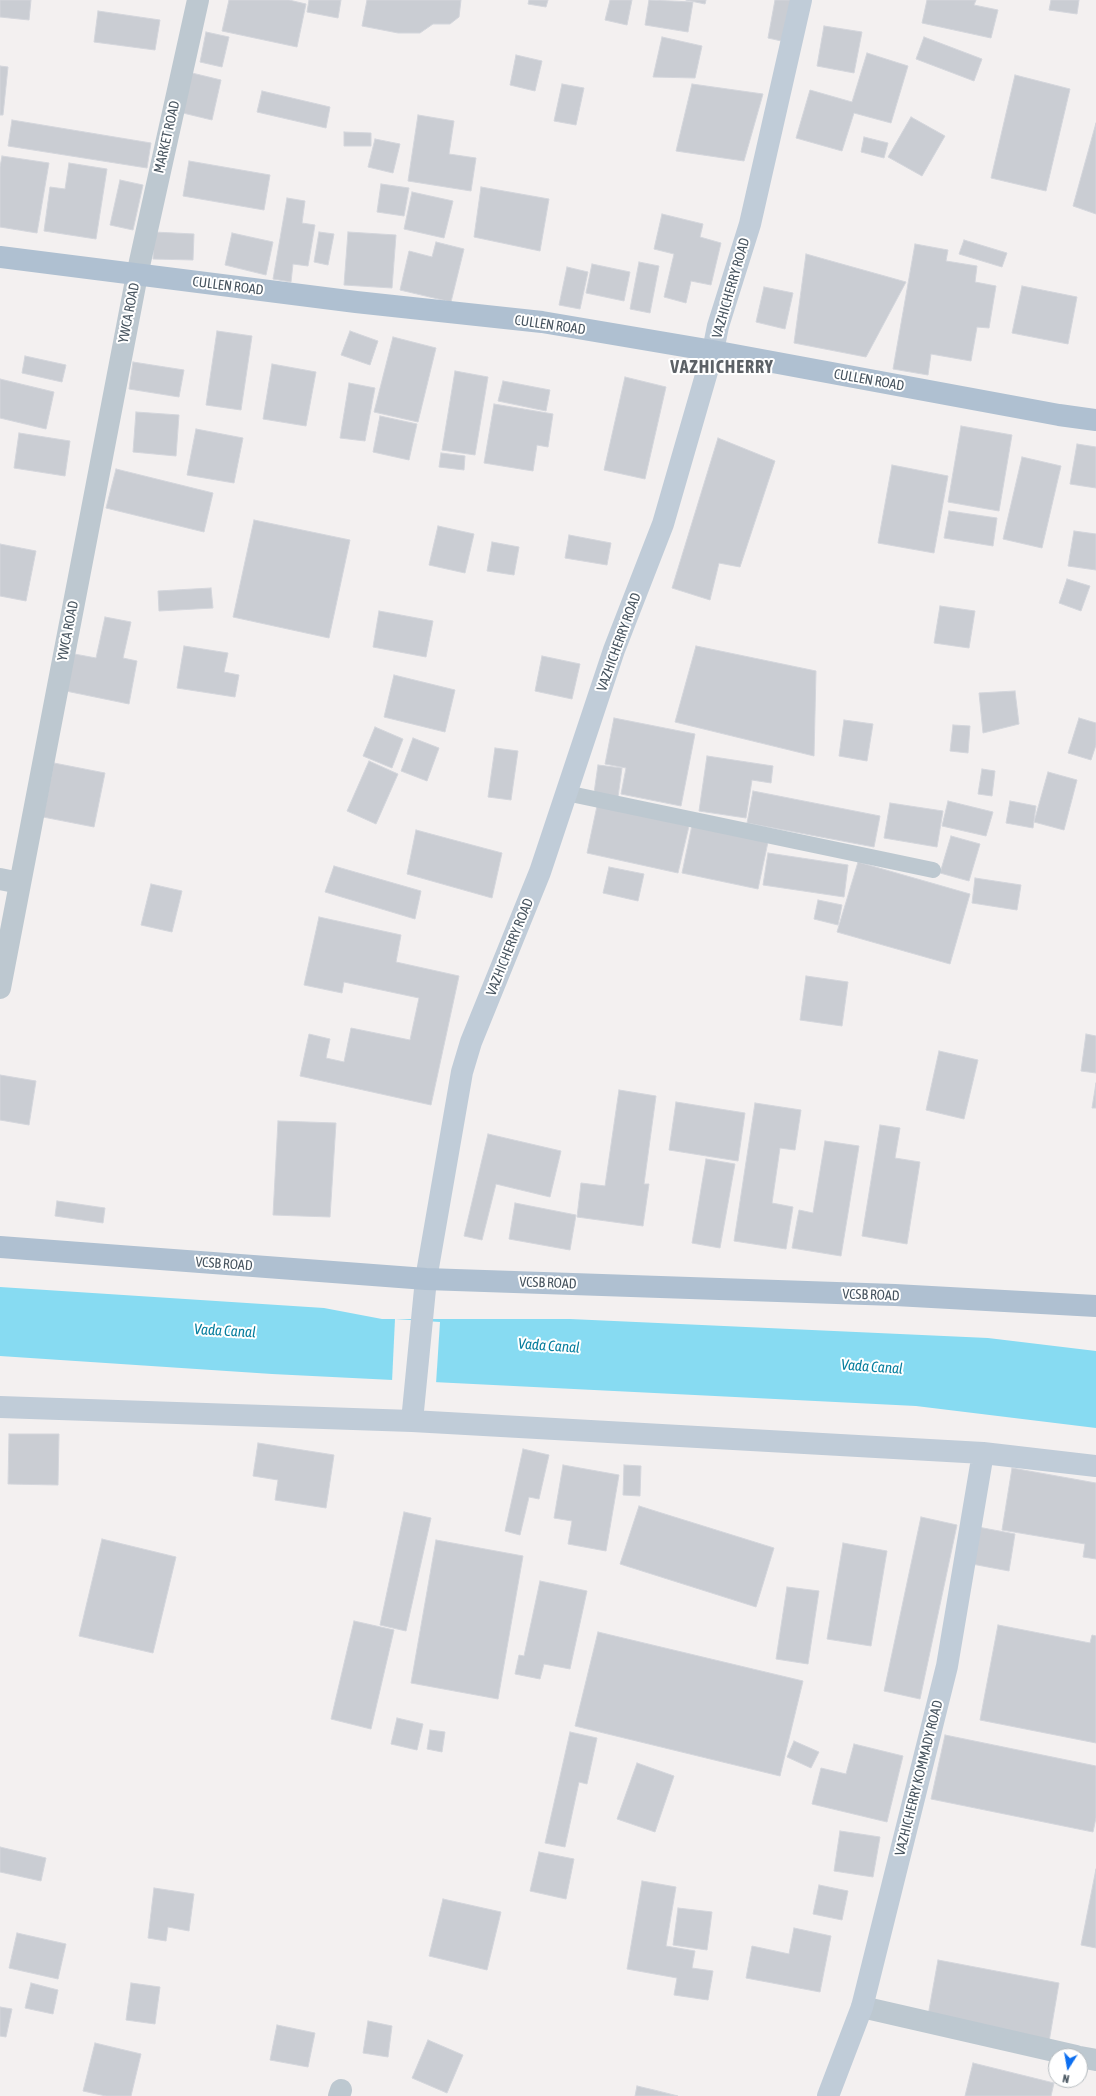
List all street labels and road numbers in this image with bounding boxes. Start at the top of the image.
street label: MARKET ROAD [151,99,183,175]
street label: VAZHICHERRY ROAD [709,236,753,340]
street label: CULLEN ROAD [192,273,264,299]
street label: YWCA ROAD [115,281,143,345]
street label: CULLEN ROAD [514,312,586,338]
street label: CULLEN ROAD [832,366,906,394]
street label: VAZHICHERRY ROAD [593,590,645,694]
street label: YWCA ROAD [54,599,82,663]
street label: VAZHICHERRY ROAD [483,896,537,998]
street label: VCSB ROAD [195,1254,253,1274]
street label: VCSB ROAD [519,1274,577,1292]
street label: VCSB ROAD [842,1286,900,1304]
street label: VAZHICHERRY KOMMADY ROAD [892,1699,946,1857]

